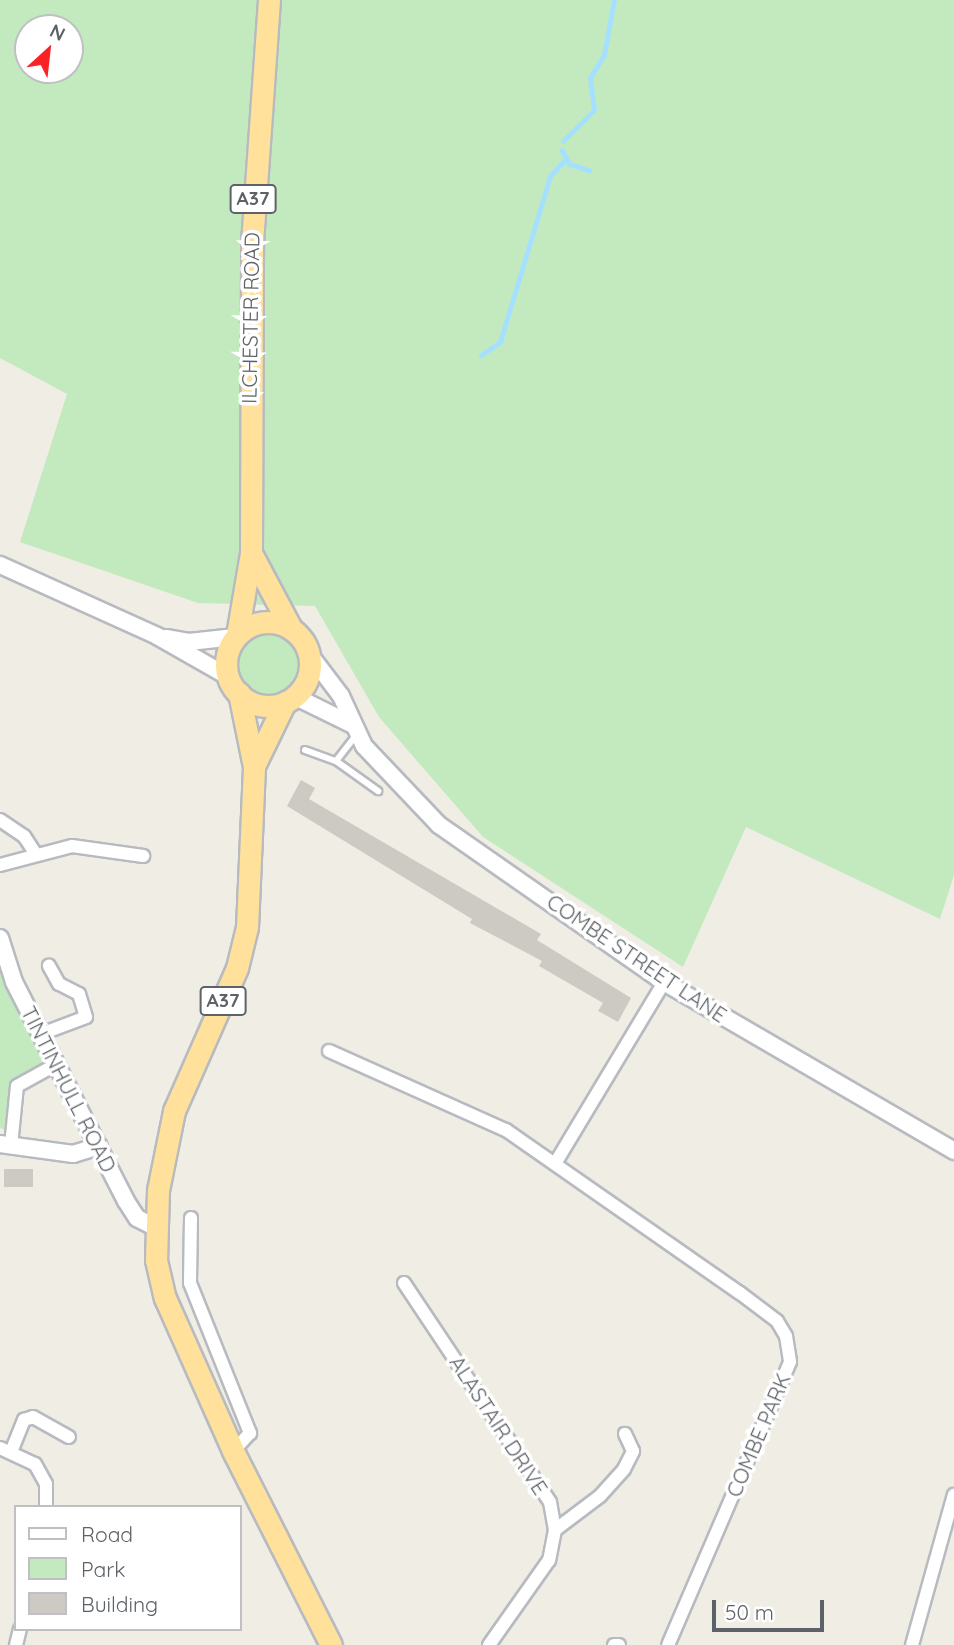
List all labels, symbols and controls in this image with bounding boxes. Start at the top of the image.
north arrow [14,14,84,84]
text: N [46,18,69,46]
road number: A37 [229,183,278,214]
street label: ILCHESTER ROAD [236,232,264,404]
street label: COMBE STREET LANE [542,888,732,1028]
road number: A37 [198,986,248,1016]
street label: TINTINHULL ROAD [16,1002,122,1176]
street label: ALASTAIR DRIVE [445,1351,553,1499]
street label: COMBE PARK [721,1369,795,1501]
legend [14,1505,242,1631]
text: Road [81,1521,133,1547]
text: Park [81,1556,125,1582]
scale bar [716,1586,828,1630]
text: Building [81,1591,158,1617]
text: 50 m [725,1599,774,1625]

